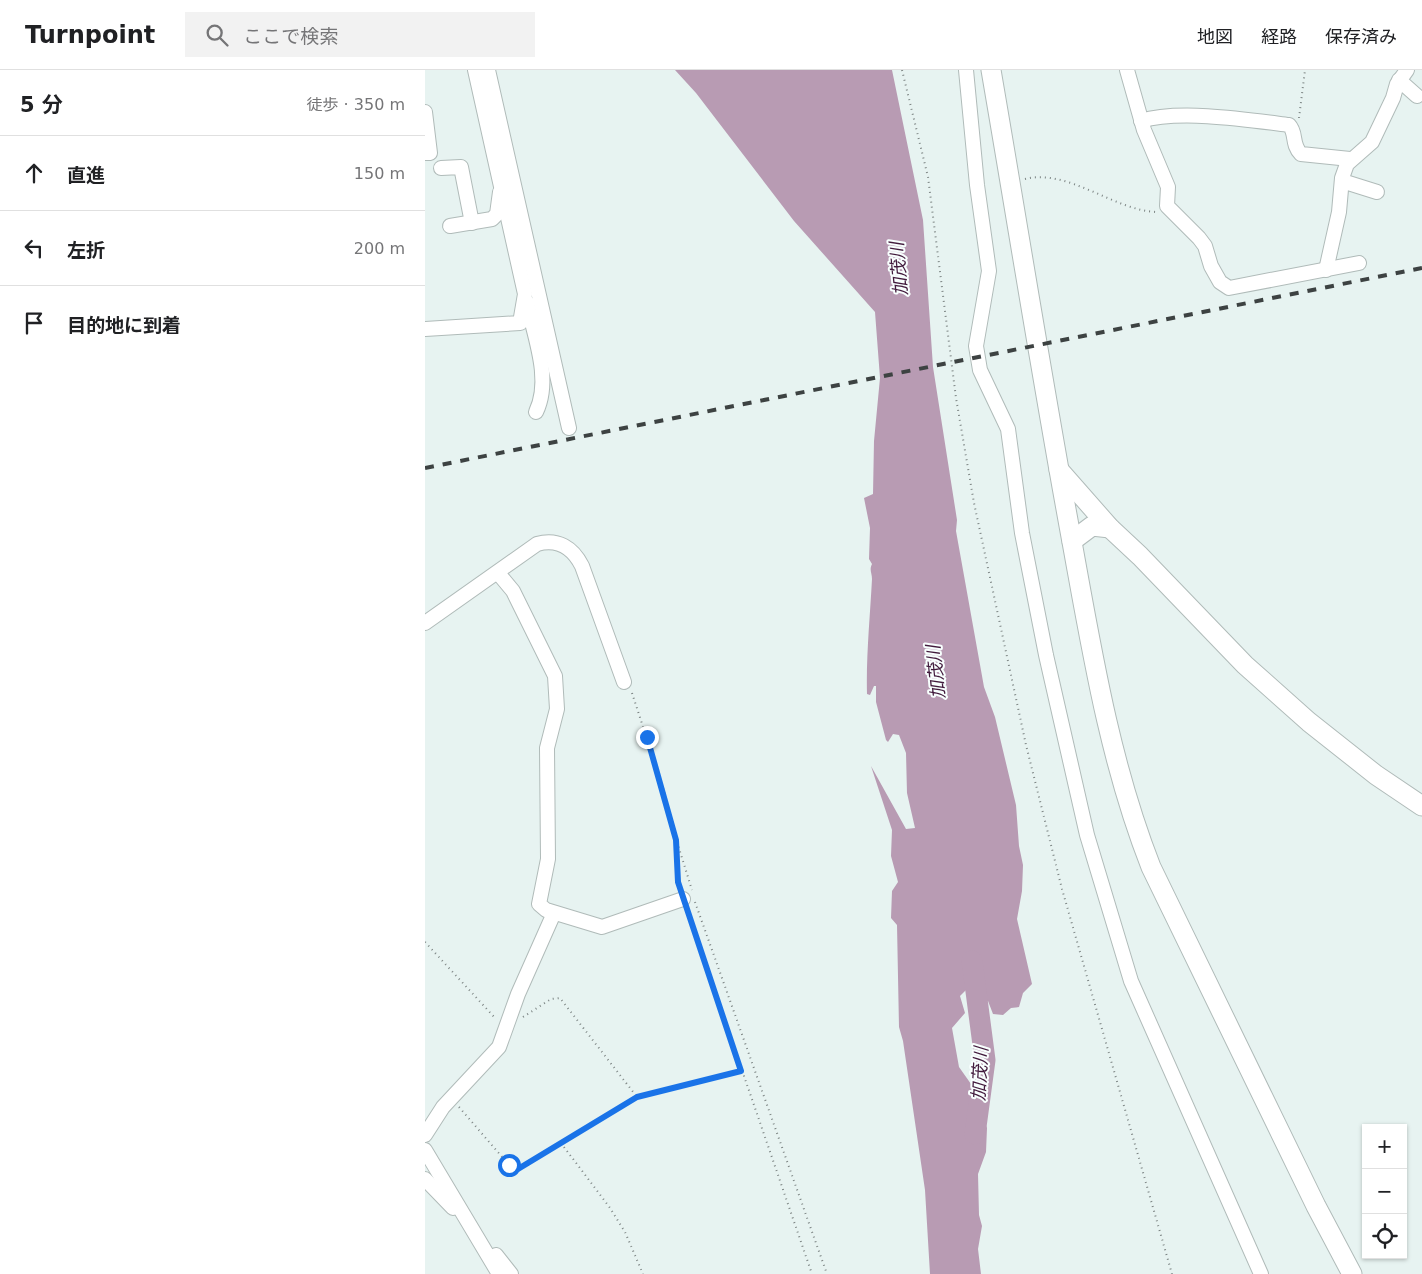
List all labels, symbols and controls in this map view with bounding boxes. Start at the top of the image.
search box [185,12,535,57]
text: Turnpoint [25,21,155,49]
icon: search [203,21,231,49]
text: ここで検索 [243,25,338,47]
text: 地図 [1197,26,1233,47]
text: 経路 [1261,26,1297,47]
text: 保存済み [1325,26,1397,47]
text: 5 分 [20,93,63,117]
text: 徒歩 · 350 m [307,95,405,114]
icon: ahead [20,159,48,187]
text: 直進 [67,164,105,186]
text: 150 m [354,164,405,183]
icon: left [20,234,48,262]
text: 左折 [67,239,105,261]
text: 200 m [354,239,405,258]
water label: 加茂川 [886,239,911,297]
icon: arrive [20,309,48,337]
text: 目的地に到着 [67,314,181,336]
water label: 加茂川 [922,642,949,700]
route end [636,726,659,749]
water label: 加茂川 [968,1044,992,1101]
map controls [1362,1124,1407,1259]
button: + [1362,1124,1407,1169]
route start [498,1154,521,1177]
button: − [1362,1169,1407,1214]
button: locate [1362,1214,1407,1259]

